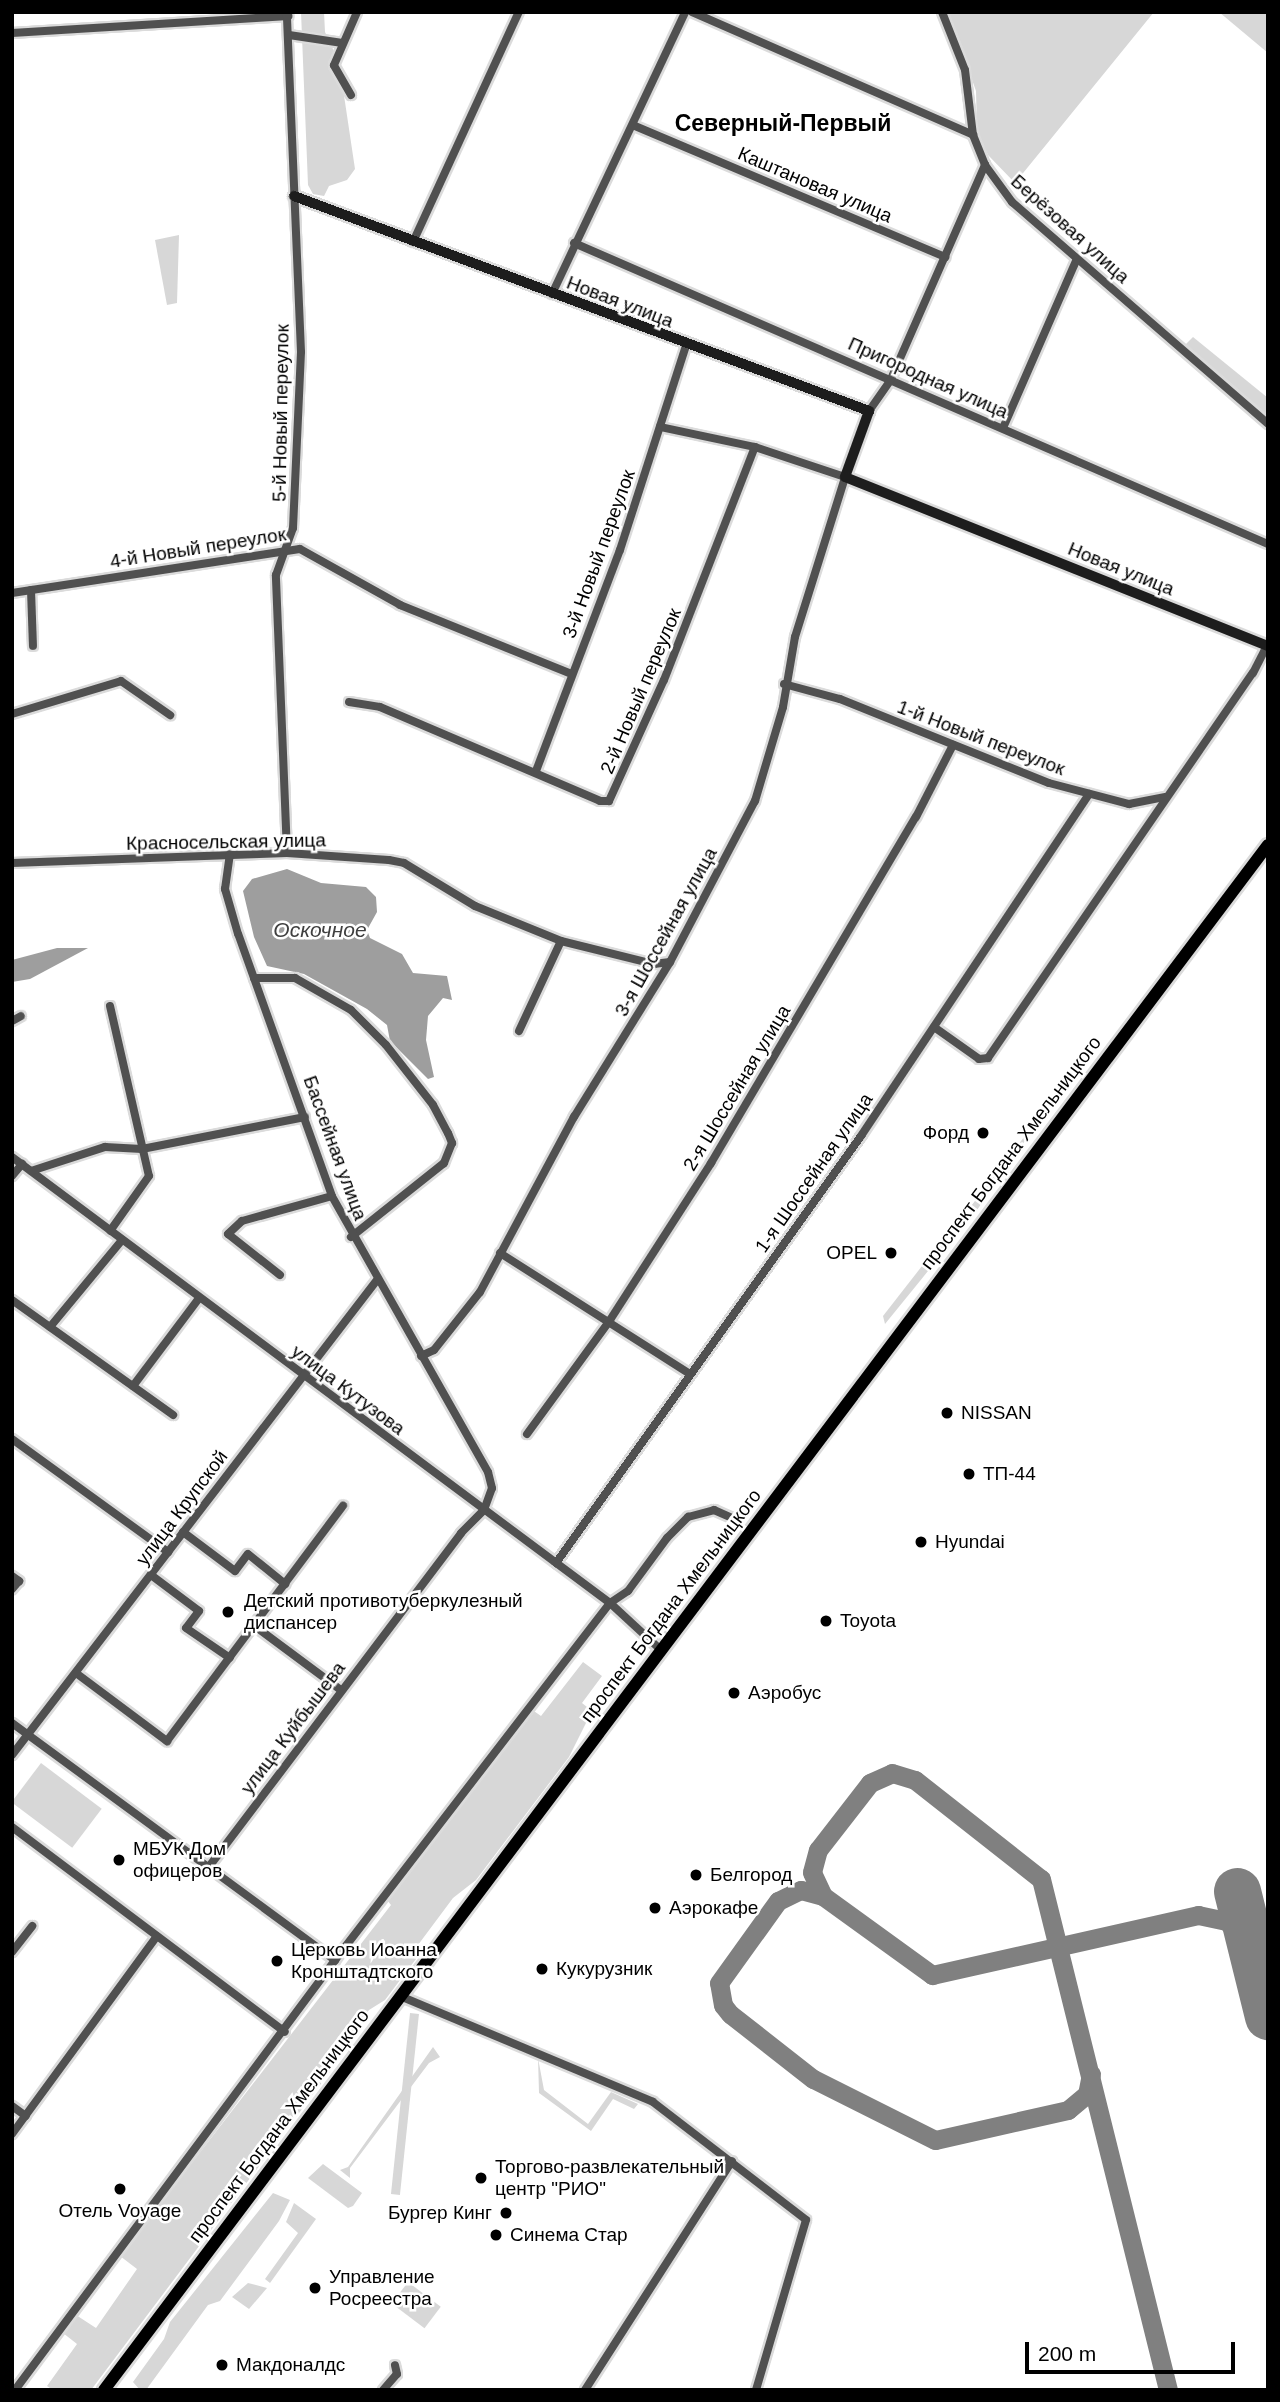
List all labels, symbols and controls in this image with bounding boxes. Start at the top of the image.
district label: Северный-Первый [675,109,891,137]
street label: Каштановая улица [734,142,896,228]
street label: Берёзовая улица [1006,170,1134,288]
street label: Новая улица [563,271,677,333]
street label: 5-й Новый переулок [268,324,294,502]
street label: Пригородная улица [845,332,1011,424]
street label: 3-й Новый переулок [558,467,640,641]
street label: 4-й Новый переулок [108,523,288,573]
street label: Новая улица [1065,537,1177,601]
street label: 2-й Новый переулок [596,605,686,777]
street label: 1-й Новый переулок [894,696,1068,780]
street label: Красносельская улица [126,829,326,855]
street label: 3-я Шоссейная улица [610,844,722,1020]
water label: Оскочное [273,917,367,943]
street label: 2-я Шоссейная улица [678,1001,796,1175]
street label: проспект Богдана Хмельницкого [916,1032,1106,1274]
street label: Бассейная улица [298,1073,372,1223]
street label: 1-я Шоссейная улица [750,1089,878,1257]
place label: Форд [923,1122,969,1144]
marker: Форд [975,1125,991,1141]
place label: OPEL [826,1242,877,1264]
marker: OPEL [883,1245,899,1261]
street label: улица Кутузова [287,1340,409,1440]
place label: NISSAN [961,1402,1032,1424]
marker: NISSAN [939,1405,955,1421]
street label: улица Крупской [131,1446,233,1570]
place label: ТП-44 [983,1463,1036,1485]
marker: ТП-44 [961,1466,977,1482]
street label: проспект Богдана Хмельницкого [576,1485,766,1727]
place label: Hyundai [935,1531,1005,1553]
marker: Hyundai [913,1534,929,1550]
place label: Детский противотуберкулезный диспансер [244,1590,523,1634]
marker: Детский противотуберкулезный диспансер [218,1602,238,1622]
place label: Toyota [840,1610,896,1632]
marker: Toyota [818,1613,834,1629]
street label: улица Куйбышева [236,1657,350,1799]
place label: Аэробус [748,1682,821,1704]
marker: Аэробус [726,1685,742,1701]
place label: МБУК Дом офицеров [133,1838,226,1882]
marker: МБУК Дом офицеров [111,1852,127,1868]
place label: Белгород [710,1864,792,1886]
marker: Белгород [688,1867,704,1883]
place label: Аэрокафе [669,1897,758,1919]
marker: Аэрокафе [647,1900,663,1916]
place label: Церковь Иоанна Кронштадтского [291,1939,437,1983]
marker: Церковь Иоанна Кронштадтского [269,1953,285,1969]
place label: Кукурузник [556,1958,652,1980]
marker: Кукурузник [534,1961,550,1977]
street label: проспект Богдана Хмельницкого [184,2005,374,2247]
place label: Торгово-развлекательный центр "РИО" [495,2156,724,2200]
marker: Торгово-развлекательный центр "РИО" [473,2170,489,2186]
marker: Отель Voyage [112,2181,128,2197]
place label: Отель Voyage [59,2200,181,2222]
place label: Бургер Кинг [388,2202,492,2224]
marker: Бургер Кинг [498,2205,514,2221]
place label: Синема Стар [510,2224,628,2246]
marker: Синема Стар [488,2227,504,2243]
place label: Управление Росреестра [329,2266,435,2310]
marker: Управление Росреестра [307,2280,323,2296]
scale bar [1028,2328,1238,2372]
text: 200 m [1038,2342,1096,2365]
place label: Макдоналдс [236,2354,345,2376]
marker: Макдоналдс [214,2357,230,2373]

